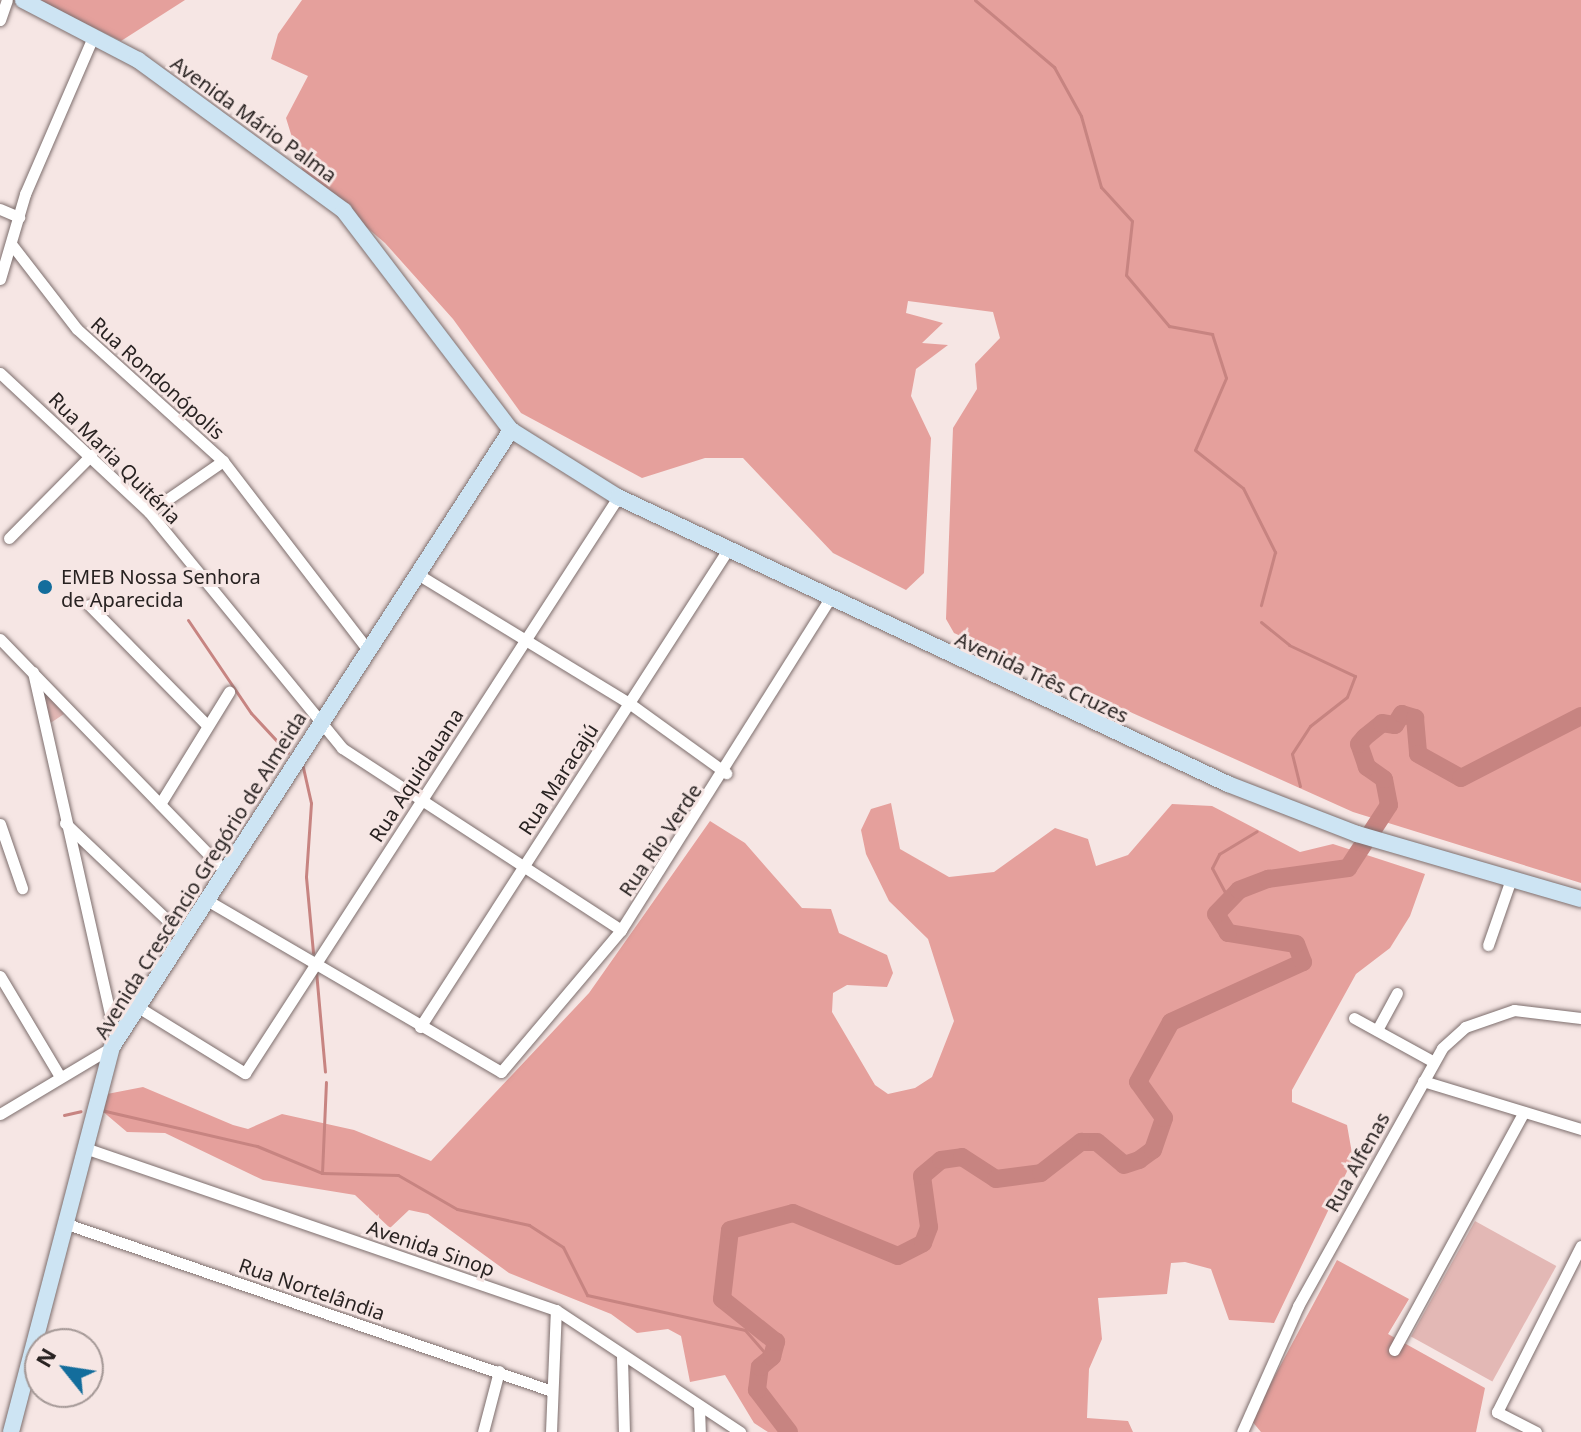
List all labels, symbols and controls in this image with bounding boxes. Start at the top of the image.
street label: Avenida Mário Palma [166,51,342,187]
street label: Rua Rondonópolis [86,312,230,444]
street label: Rua Maria Quitéria [44,387,186,529]
place label: EMEB Nossa Senhora de Aparecida [61,564,261,611]
marker: EMEB Nossa Senhora de Aparecida [36,578,54,596]
street label: Avenida Três Cruzes [952,626,1132,728]
street label: Rua Aquidauana [364,704,468,846]
street label: Avenida Crescêncio Gregório de Almeida [89,707,311,1043]
street label: Rua Maracajú [513,719,603,839]
street label: Rua Rio Verde [614,779,706,901]
street label: Rua Alfenas [1320,1108,1394,1216]
street label: Avenida Sinop [364,1215,498,1281]
street label: Rua Nortelândia [236,1253,388,1325]
north arrow [24,1328,104,1408]
text: N [27,1342,62,1372]

